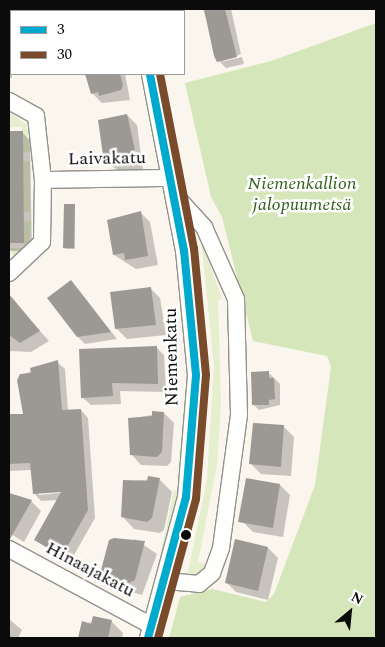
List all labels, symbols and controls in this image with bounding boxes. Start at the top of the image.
legend [10,10,185,75]
text: 3 [57,18,65,41]
text: 30 [57,43,72,66]
street label: Laivakatu [68,148,146,170]
park label: Niemenkallion jalopuumetsä [248,174,356,216]
street label: Niemenkatu [160,308,184,406]
unlabelled marker [181,530,191,540]
street label: Hinaajakatu [42,538,138,602]
text: N [347,586,367,610]
north arrow [325,587,375,637]

